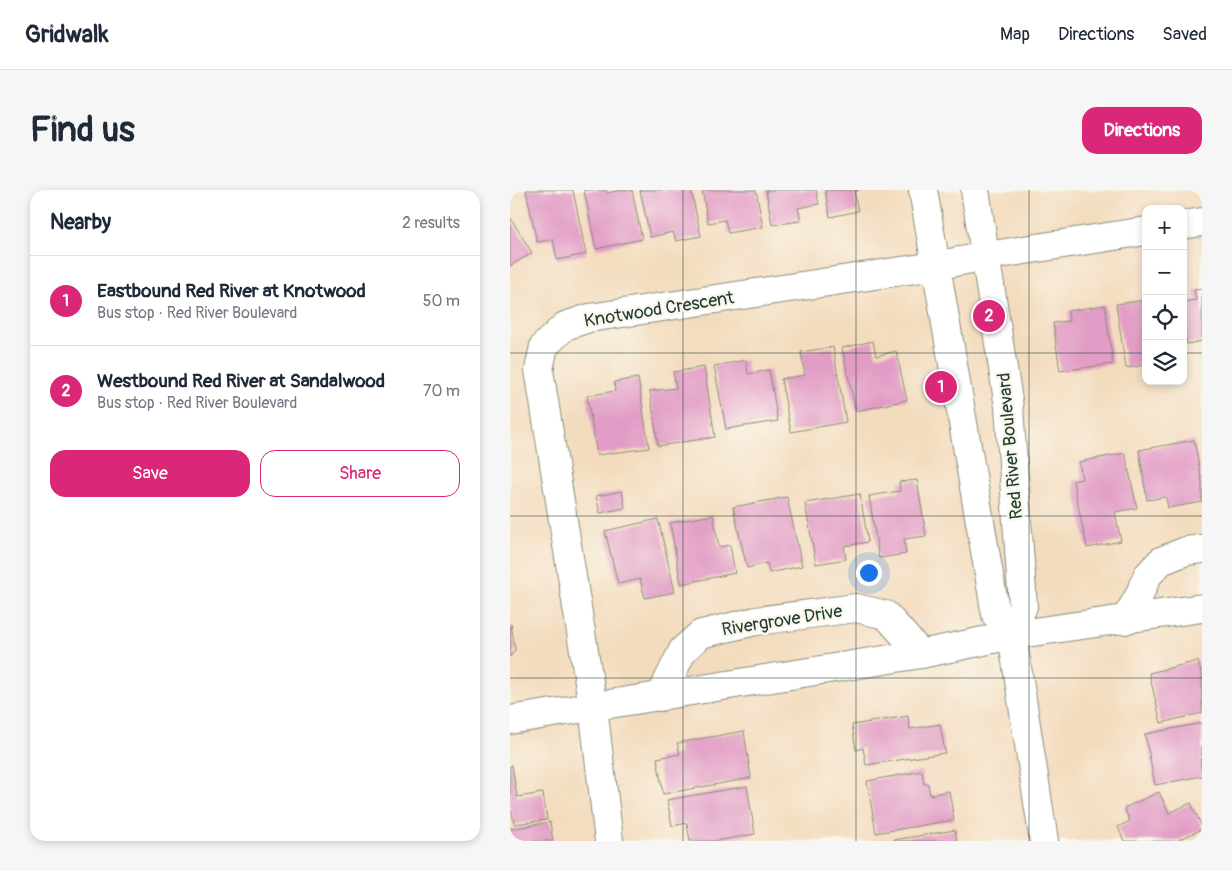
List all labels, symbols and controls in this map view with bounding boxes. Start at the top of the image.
text: Gridwalk [25,20,109,49]
text: Map [1000,23,1030,46]
text: Directions [1058,23,1134,46]
text: Saved [1162,23,1207,46]
button: Directions [1082,107,1202,154]
text: Find us [30,108,135,152]
map controls [1142,205,1187,385]
button: + [1142,205,1187,250]
text: Nearby [50,209,111,236]
text: 2 results [402,213,460,233]
button: − [1142,250,1187,295]
text: Eastbound Red River at Knotwood [97,279,366,303]
street label: Knotwood Crescent [582,286,736,333]
text: 1 [63,291,69,311]
text: 50 m [423,291,460,311]
button: locate [1142,295,1187,340]
pin: 2 [973,297,1005,335]
text: Bus stop · Red River Boulevard [97,303,297,323]
button: layers [1142,340,1187,385]
pin: 1 [925,368,957,406]
text: Westbound Red River at Sandalwood [97,369,385,393]
street label: Red River Boulevard [993,372,1028,520]
text: 2 [62,381,70,401]
text: 70 m [423,381,460,401]
text: Bus stop · Red River Boulevard [97,393,297,413]
button: Save [50,450,250,497]
button: Share [260,450,460,497]
your location [856,560,882,586]
street label: Rivergrove Drive [720,600,844,641]

